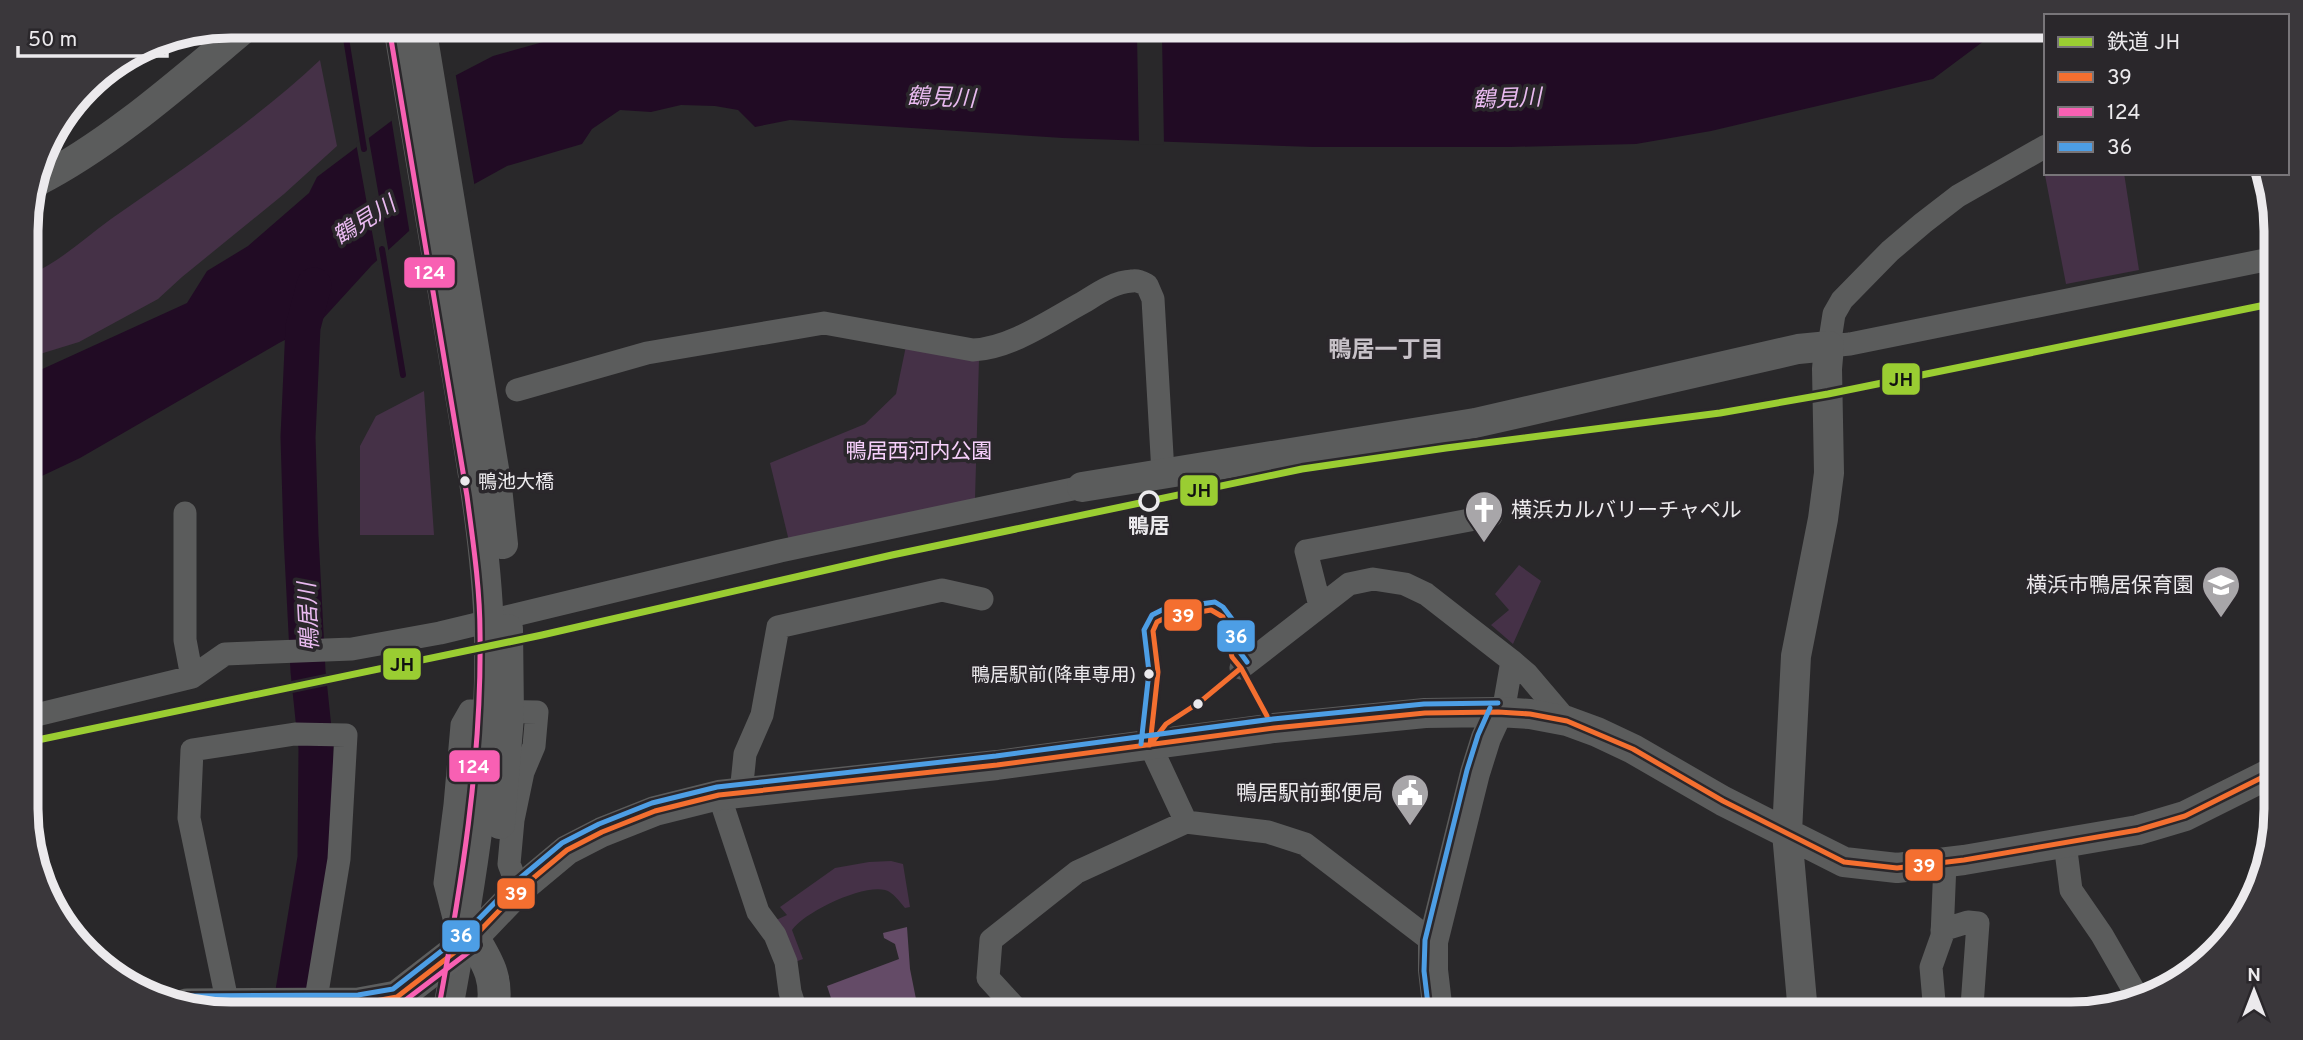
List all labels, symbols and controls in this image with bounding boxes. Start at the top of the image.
scale bar [18,14,166,58]
legend [2044,14,2289,175]
text: 50 m [28,27,77,54]
text: 鉄道 JH [2107,30,2180,57]
text: 39 [2107,65,2132,92]
water label: 鶴見川 [906,84,979,115]
water label: 鶴見川 [1472,85,1545,116]
text: 124 [2107,100,2141,127]
text: 36 [2107,135,2132,162]
water label: 鶴見川 [328,190,405,253]
line badge: 124 [403,256,456,289]
text: 124 [414,262,446,286]
district label: 鴨居一丁目 [1329,337,1444,366]
line badge: JH [1881,362,1921,396]
text: JH [1889,369,1913,393]
park label: 鴨居西河内公園 [846,439,993,466]
place label: 鴨池大橋 [478,471,554,495]
marker: 鴨池大橋 [458,474,472,488]
line badge: JH [1179,474,1219,507]
text: JH [1187,480,1211,504]
church icon: 横浜カルバリーチャペル [1463,489,1505,544]
marker: 鴨居 [1139,491,1159,511]
place label: 横浜カルバリーチャペル [1511,498,1742,525]
place label: 鴨居 [1128,514,1170,541]
school or university icon: 横浜市鴨居保育園 [2200,564,2242,619]
place label: 横浜市鴨居保育園 [2026,573,2194,600]
water label: 鴨居川 [294,579,327,652]
line badge: 39 [1163,598,1203,632]
text: 39 [1171,605,1195,629]
line badge: 36 [1216,619,1256,653]
text: 36 [1224,626,1248,650]
line badge: JH [382,647,422,681]
text: JH [390,654,414,678]
place label: 鴨居駅前(降車専用) [971,664,1136,688]
marker: 鴨居駅前(降車専用) [1142,667,1156,681]
unlabelled marker [1191,697,1205,711]
line badge: 124 [448,749,501,783]
text: 124 [458,756,490,780]
public building icon: 鴨居駅前郵便局 [1389,772,1431,827]
place label: 鴨居駅前郵便局 [1236,781,1383,808]
line badge: 39 [1904,848,1944,882]
text: 39 [1912,855,1936,879]
line badge: 39 [496,877,536,910]
text: 39 [504,883,528,907]
line badge: 36 [441,919,481,953]
text: 36 [449,925,473,949]
north arrow [2219,956,2289,1026]
text: N [2247,964,2261,988]

